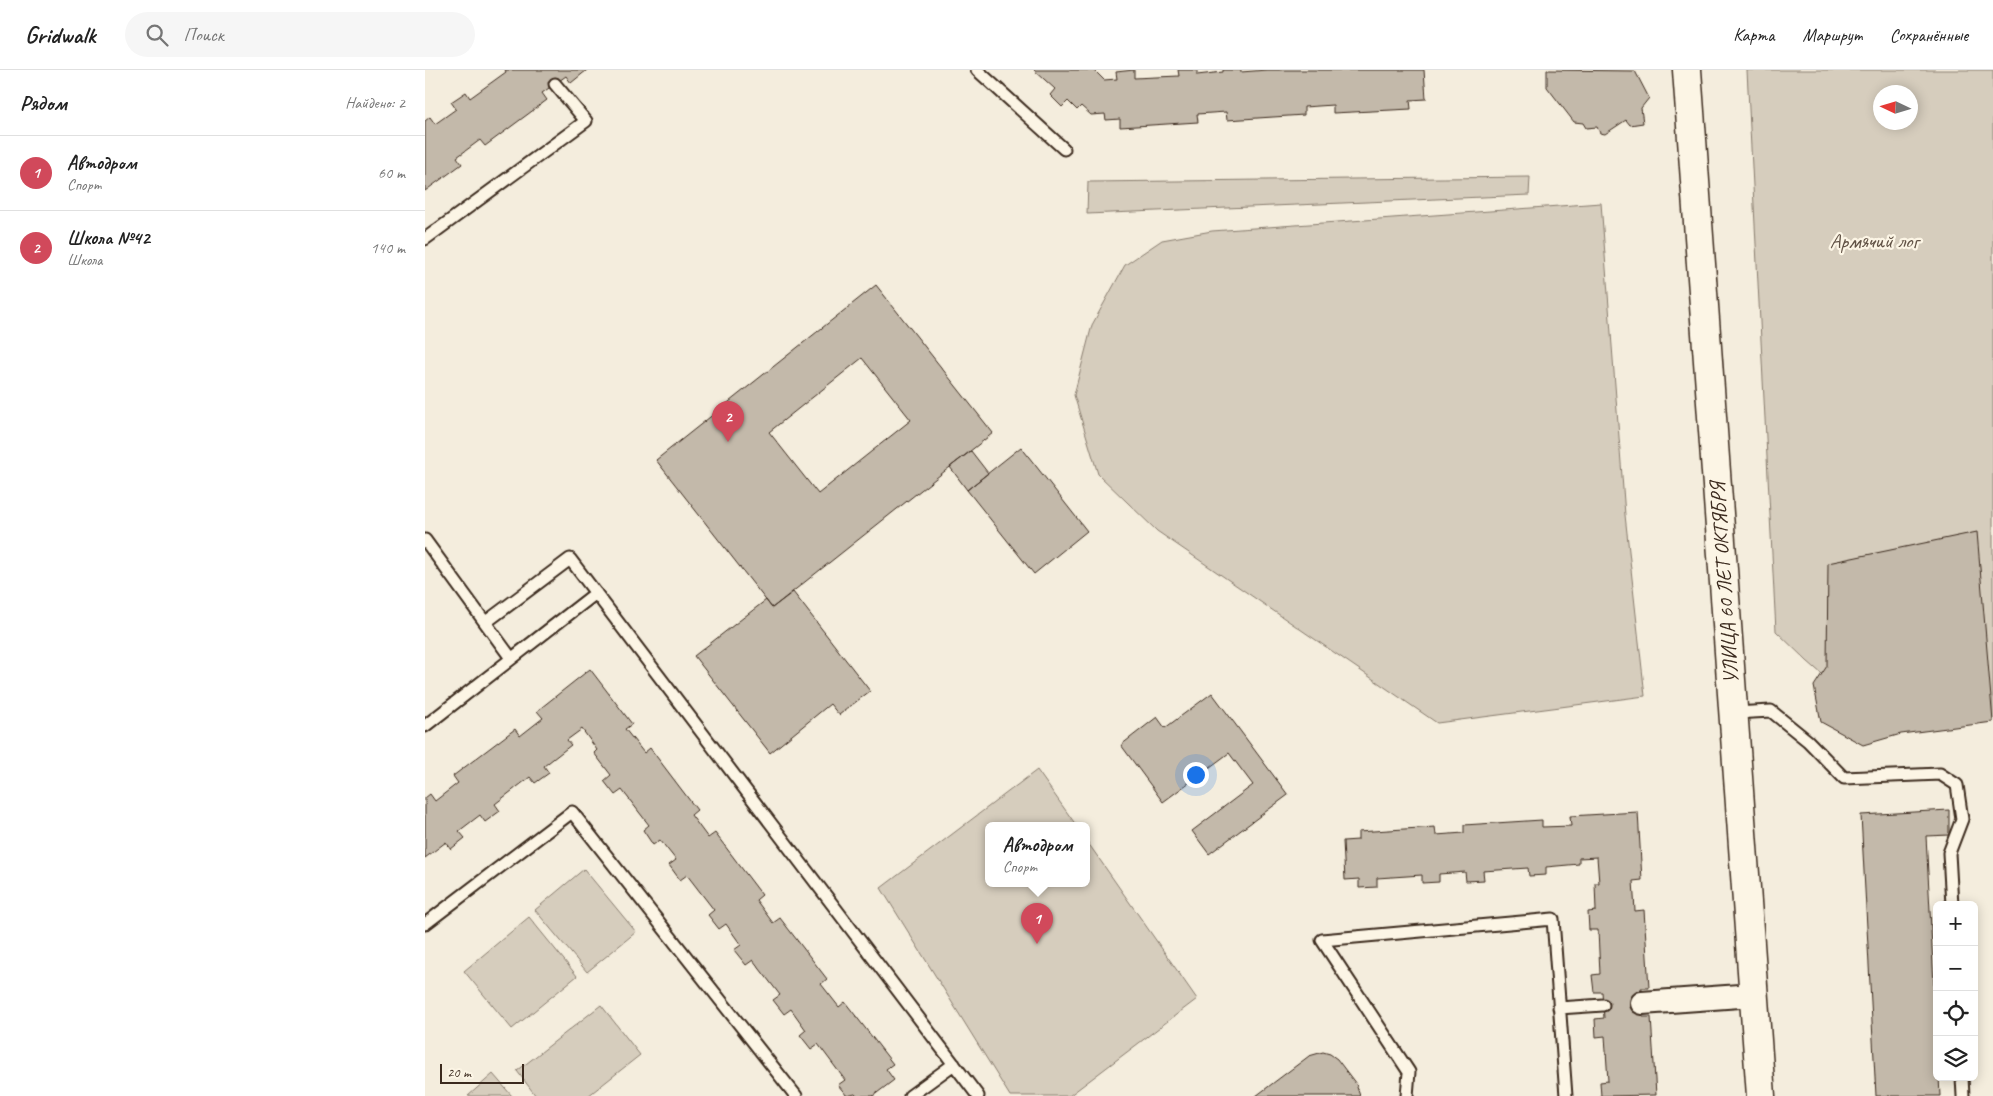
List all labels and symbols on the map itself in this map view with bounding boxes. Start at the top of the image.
north arrow [1873,85,1918,130]
park label: Армячий лог [1830,228,1921,254]
pin: 2 [712,401,744,442]
street label: УЛИЦА 60 ЛЕТ ОКТЯБРЯ [1704,478,1744,685]
your location [1183,762,1209,788]
pin: 1 [1021,903,1053,944]
scale bar [440,1061,524,1084]

